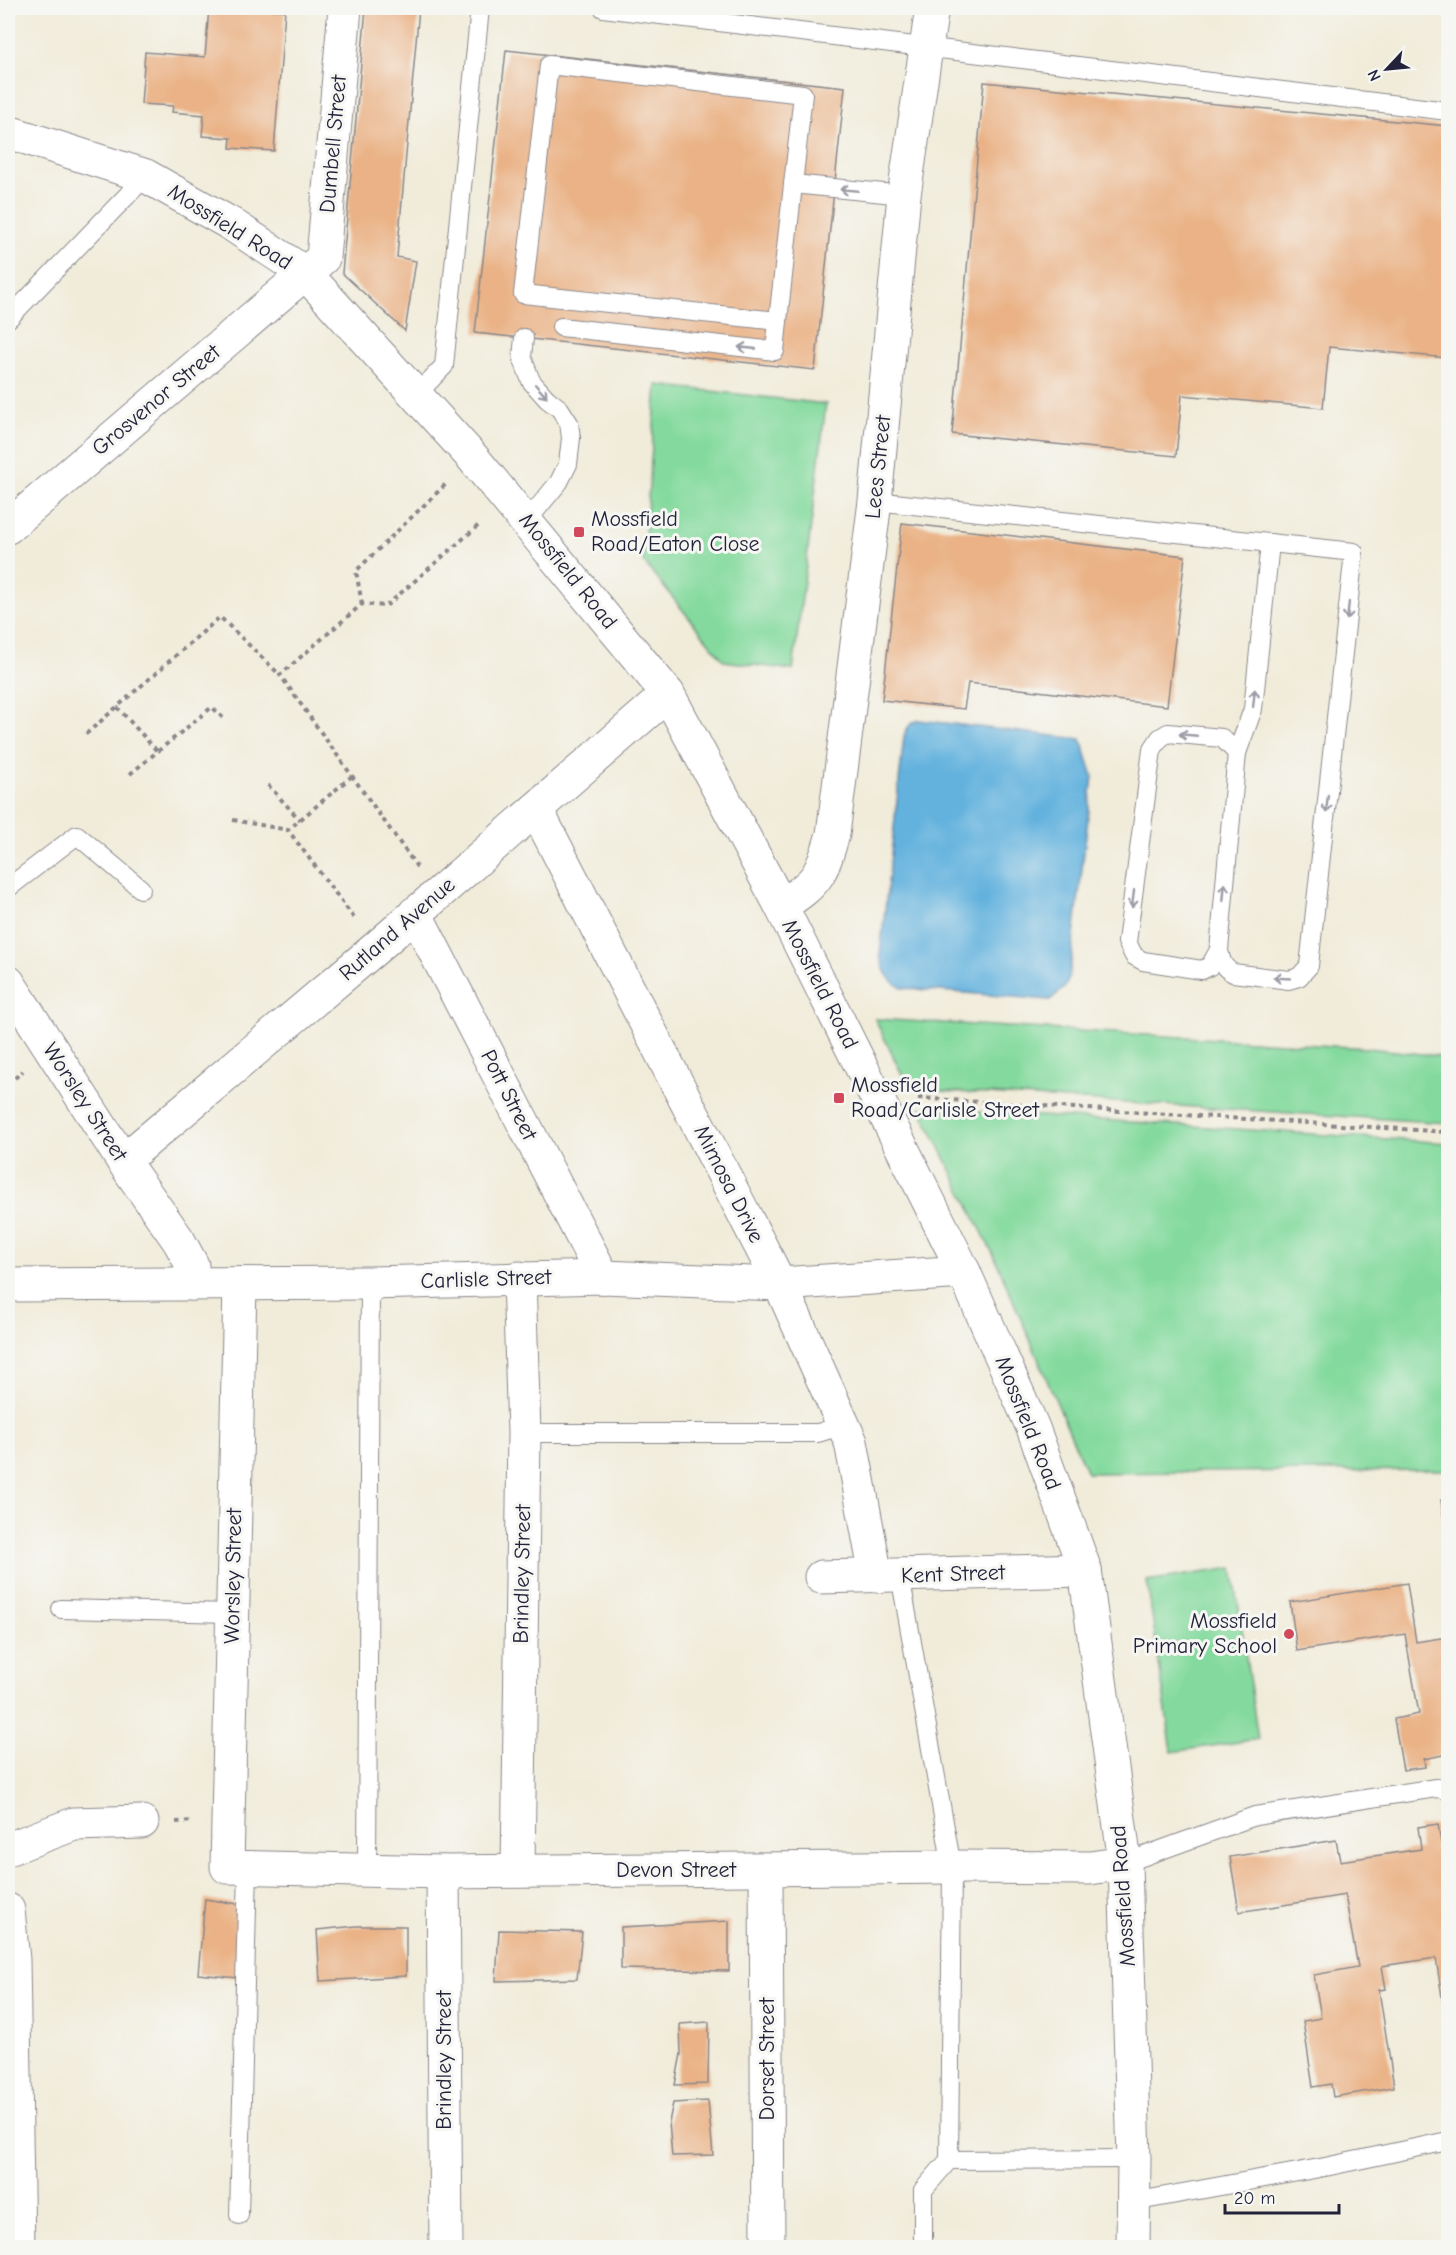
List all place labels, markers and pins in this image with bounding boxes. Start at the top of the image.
place label: Mossfield Road/Eaton Close [591,506,759,557]
marker: Mossfield Road/Eaton Close [572,525,586,539]
place label: Mossfield Road/Carlisle Street [851,1072,1040,1123]
marker: Mossfield Road/Carlisle Street [832,1091,846,1105]
place label: Mossfield Primary School [1133,1608,1277,1659]
marker: Mossfield Primary School [1282,1627,1296,1641]

